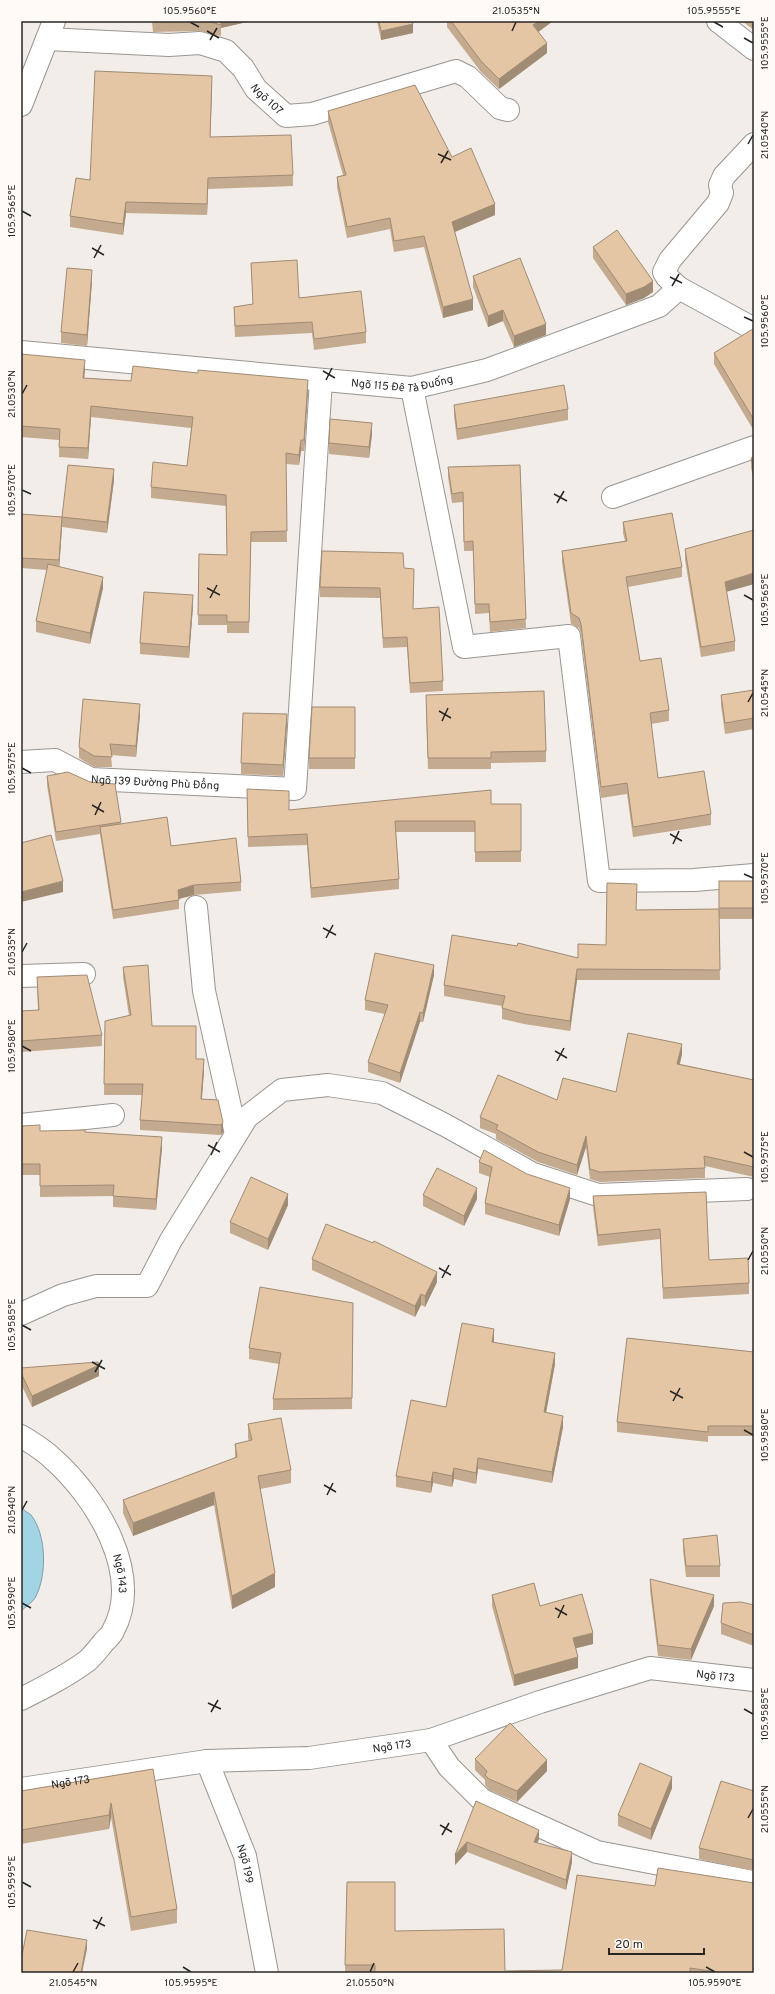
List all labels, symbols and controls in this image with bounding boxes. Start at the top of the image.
text: 105.9560°E [163,5,217,18]
text: 21.0535°N [492,5,540,18]
text: 105.9555°E [687,5,741,18]
text: 105.9555°E [759,16,772,70]
street label: Ngõ 107 [247,82,286,118]
text: 21.0540°N [759,111,772,159]
text: 105.9565°E [6,184,19,238]
text: 105.9560°E [759,294,772,348]
text: 21.0530°N [6,370,19,418]
street label: Ngõ 115 Đê Tả Đuống [350,372,454,396]
text: 105.9570°E [6,464,19,516]
text: 105.9565°E [759,573,772,627]
text: 21.0545°N [759,669,772,717]
text: 105.9575°E [6,742,19,794]
street label: Ngõ 139 Đường Phù Đổng [91,773,220,793]
text: 105.9570°E [759,852,772,904]
text: 21.0535°N [6,928,19,976]
text: 105.9580°E [6,1019,19,1073]
text: 105.9575°E [759,1131,772,1183]
text: 21.0550°N [759,1227,772,1275]
text: 105.9585°E [6,1298,19,1352]
text: 105.9580°E [759,1408,772,1462]
text: 21.0540°N [6,1486,19,1534]
street label: Ngõ 143 [109,1552,129,1593]
text: 105.9590°E [6,1576,19,1630]
street label: Ngõ 173 [695,1667,736,1686]
text: 105.9585°E [759,1687,772,1741]
street label: Ngõ 173 [372,1737,412,1757]
street label: Ngõ 173 [50,1773,91,1792]
text: 21.0555°N [759,1785,772,1833]
street label: Ngõ 199 [233,1842,256,1885]
text: 105.9595°E [6,1856,19,1908]
scale bar [609,1930,704,1956]
text: 20 m [615,1937,643,1953]
text: 21.0545°N [49,1977,97,1990]
text: 105.9595°E [165,1977,217,1990]
text: 21.0550°N [346,1977,394,1990]
text: 105.9590°E [688,1977,742,1990]

